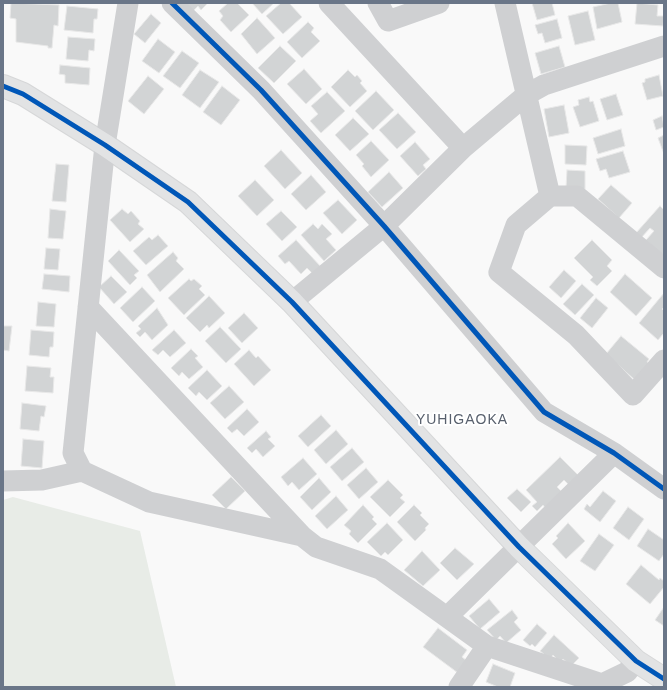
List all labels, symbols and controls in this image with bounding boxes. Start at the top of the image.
district label: YUHIGAOKA [416,412,508,428]

